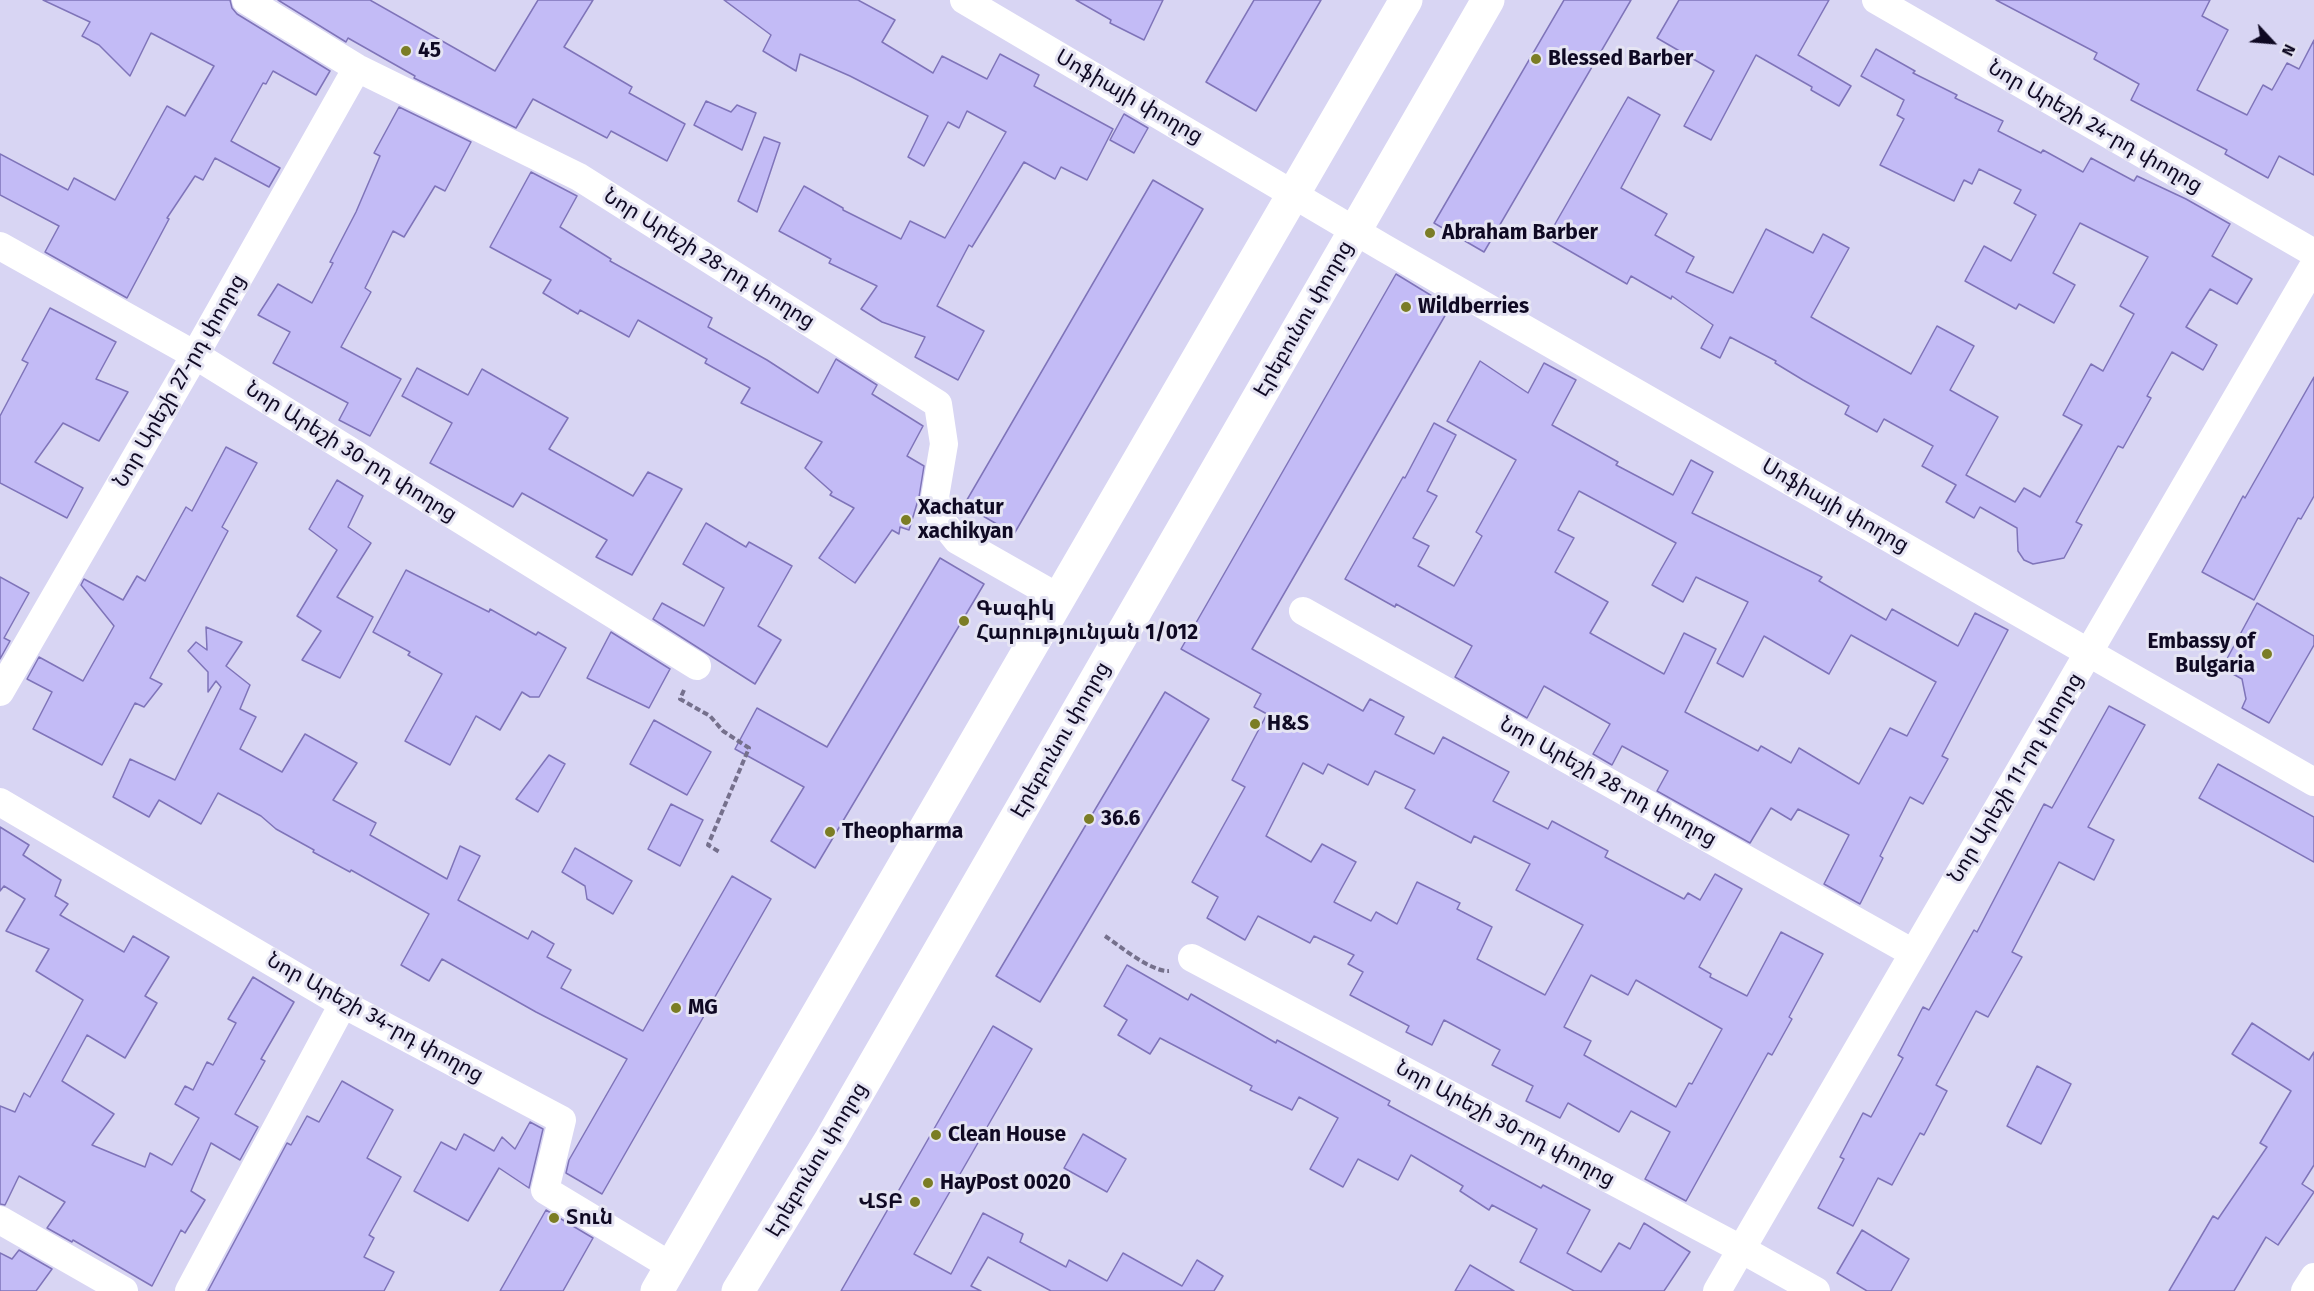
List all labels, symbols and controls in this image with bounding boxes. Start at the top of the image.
north arrow [2242,12,2302,72]
place label: 45 [418,38,441,64]
text: N [2278,41,2299,59]
marker: 45 [399,44,413,58]
street label: Սոֆիայի փողոց [1051,45,1207,149]
place label: Blessed Barber [1548,46,1693,72]
marker: Blessed Barber [1529,52,1543,66]
street label: Նոր Արեշի 24-րդ փողոց [1983,55,2207,199]
street label: Նոր Արեշի 28-րդ փողոց [599,184,819,334]
place label: Abraham Barber [1442,220,1598,246]
marker: Abraham Barber [1423,226,1437,240]
street label: Էրեբունու փողոց [1249,236,1359,402]
street label: Նոր Արեշի 27-րդ փողոց [109,270,251,492]
place label: Wildberries [1418,294,1529,320]
marker: Wildberries [1399,300,1413,314]
street label: Նոր Արեշի 30-րդ փողոց [241,376,461,528]
street label: Սոֆիայի փողոց [1757,454,1913,558]
place label: Xachatur xachikyan [918,495,1014,545]
marker: Xachatur xachikyan [899,513,913,527]
place label: Գագիկ Հարությունյան 1/012 [976,596,1198,646]
marker: Գագիկ Հարությունյան 1/012 [957,614,971,628]
place label: Embassy of Bulgaria [2147,629,2255,679]
marker: Embassy of Bulgaria [2260,647,2274,661]
street label: Էրեբունու փողոց [1006,657,1116,823]
street label: Նոր Արեշի 11-րդ փողոց [1943,669,2089,887]
place label: H&S [1267,711,1309,737]
street label: Նոր Արեշի 28-րդ փողոց [1495,712,1721,852]
marker: H&S [1248,717,1262,731]
place label: 36.6 [1101,806,1140,832]
marker: 36.6 [1082,812,1096,826]
place label: Theopharma [842,819,963,845]
marker: Theopharma [823,825,837,839]
street label: Նոր Արեշի 34-րդ փողոց [262,948,488,1088]
place label: MG [688,995,718,1021]
marker: MG [669,1001,683,1015]
street label: Նոր Արեշի 30-րդ փողոց [1391,1055,1619,1193]
street label: Էրեբունու փողոց [761,1078,873,1242]
place label: Clean House [948,1122,1066,1148]
marker: Clean House [929,1128,943,1142]
place label: HayPost 0020 [940,1170,1071,1196]
marker: HayPost 0020 [921,1176,935,1190]
place label: ՎՏԲ [858,1189,903,1215]
marker: ՎՏԲ [908,1195,922,1209]
place label: Տուն [566,1205,613,1231]
marker: Տուն [547,1211,561,1225]

